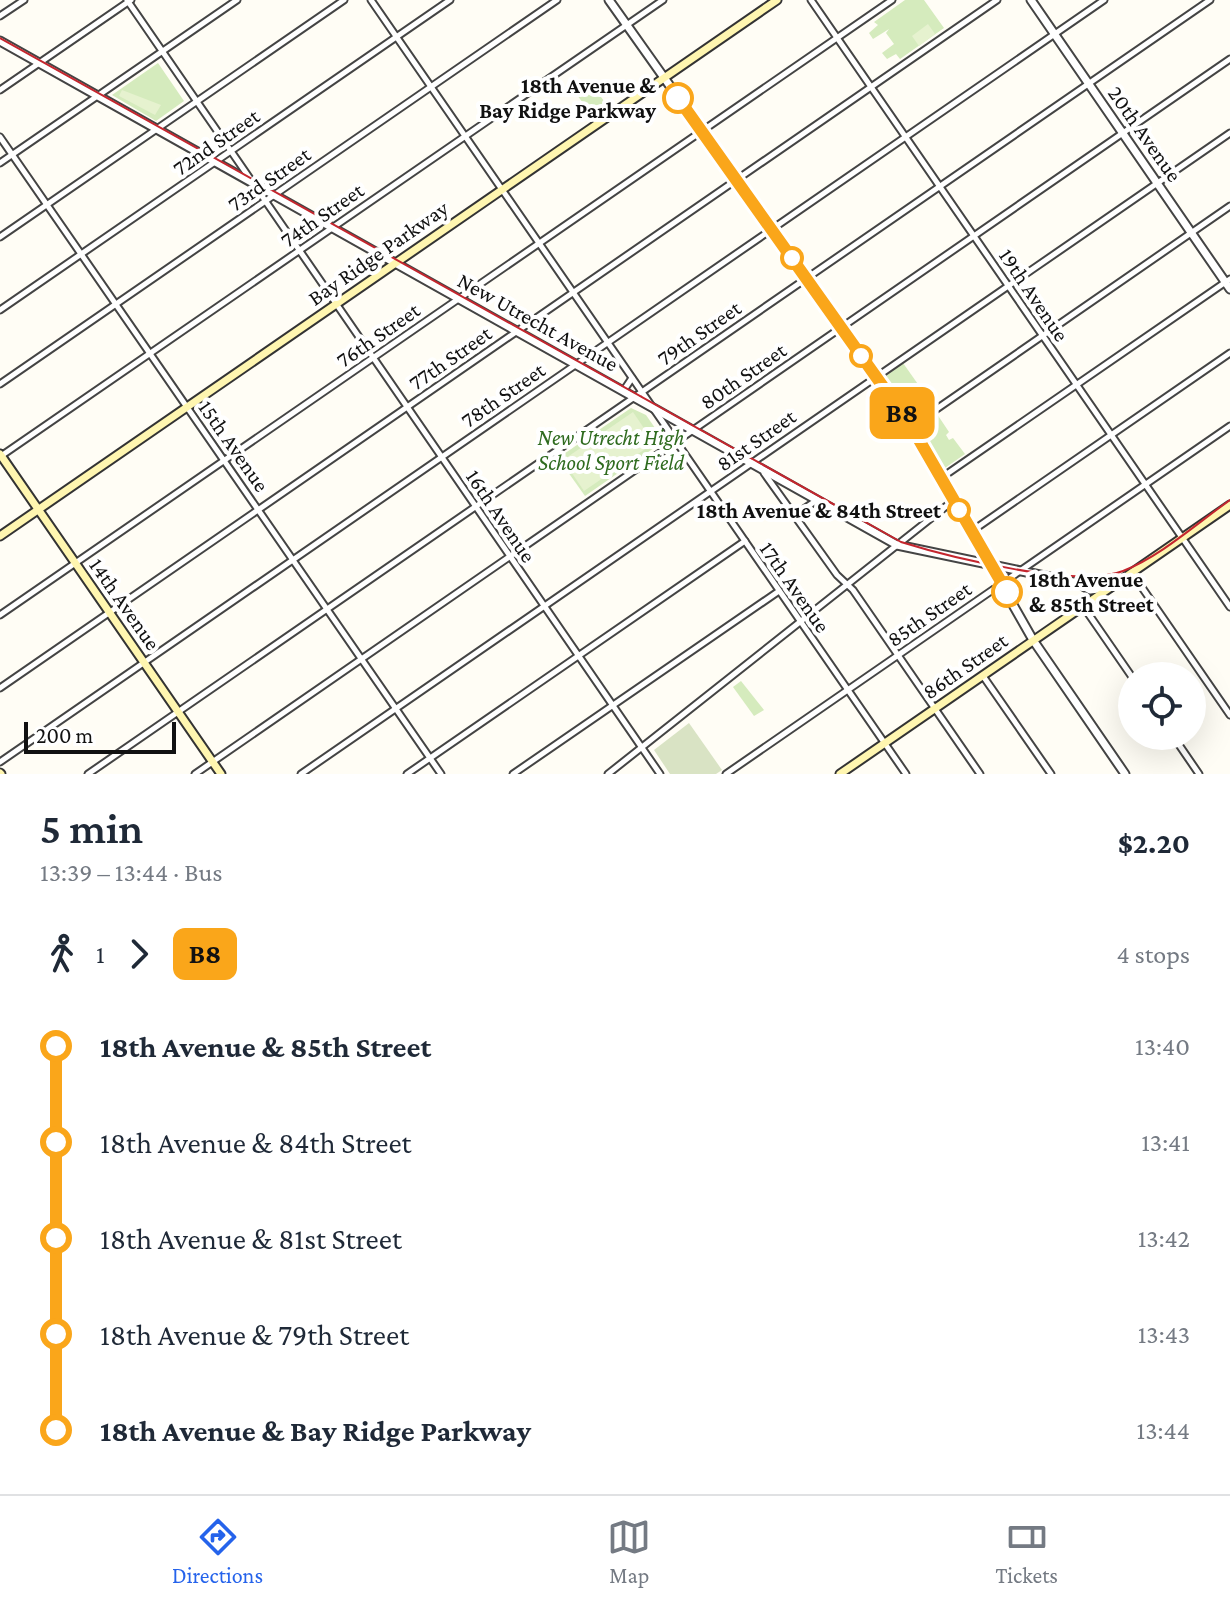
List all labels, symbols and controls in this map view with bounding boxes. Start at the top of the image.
place label: 18th Avenue & Bay Ridge Parkway [479,73,656,123]
street label: 20th Avenue [1103,81,1187,187]
marker: 18th Avenue & Bay Ridge Parkway [663,83,693,113]
street label: 72nd Street [168,103,265,181]
street label: 73rd Street [223,141,316,216]
street label: 74th Street [276,177,369,253]
street label: Bay Ridge Parkway [303,195,454,311]
street label: 19th Avenue [994,244,1074,346]
unlabelled marker [781,247,803,269]
street label: New Utrecht Avenue [453,268,623,376]
street label: 79th Street [652,295,746,371]
street label: 76th Street [332,297,425,373]
street label: 77th Street [404,320,497,395]
street label: 80th Street [695,337,791,415]
unlabelled marker [850,345,872,367]
street label: 78th Street [456,357,550,433]
line badge: B8 [866,387,938,439]
street label: 15th Avenue [193,396,275,496]
text: B8 [886,397,918,428]
street label: 81st Street [712,403,801,476]
park label: New Utrecht High School Sport Field [538,425,685,475]
street label: 16th Avenue [461,465,541,567]
place label: 18th Avenue & 84th Street [697,498,942,523]
marker: 18th Avenue & 84th Street [948,499,970,521]
street label: 17th Avenue [755,537,835,637]
street label: 14th Avenue [84,553,166,655]
place label: 18th Avenue & 85th Street [1029,567,1155,617]
street label: 85th Street [882,576,976,652]
marker: 18th Avenue & 85th Street [992,577,1022,607]
street label: 86th Street [918,627,1013,704]
map controls [1118,662,1206,750]
button: locate [1118,662,1206,750]
scale bar [24,718,176,754]
text: 200 m [36,723,93,748]
text: 5 min [40,804,143,852]
text: $2.20 [1118,826,1190,859]
text: 13:39 – 13:44 · Bus [40,858,222,887]
icon: walk [40,932,84,976]
icon: forward [117,932,161,976]
text: B8 [189,938,221,969]
text: 1 [96,940,105,969]
text: 4 stops [1116,940,1190,969]
text: 18th Avenue & 85th Street [100,1030,431,1063]
text: 13:40 [1135,1032,1190,1061]
text: 18th Avenue & 84th Street [100,1126,412,1159]
text: 13:41 [1141,1128,1190,1157]
text: 18th Avenue & 81st Street [100,1222,402,1255]
text: 13:42 [1138,1224,1190,1253]
text: 18th Avenue & 79th Street [100,1318,409,1351]
text: 13:43 [1138,1320,1190,1349]
text: 18th Avenue & Bay Ridge Parkway [100,1414,531,1447]
text: 13:44 [1137,1416,1190,1445]
tab: Directions [172,1515,263,1588]
tab: Map [607,1515,651,1588]
tab: Tickets [995,1515,1058,1588]

